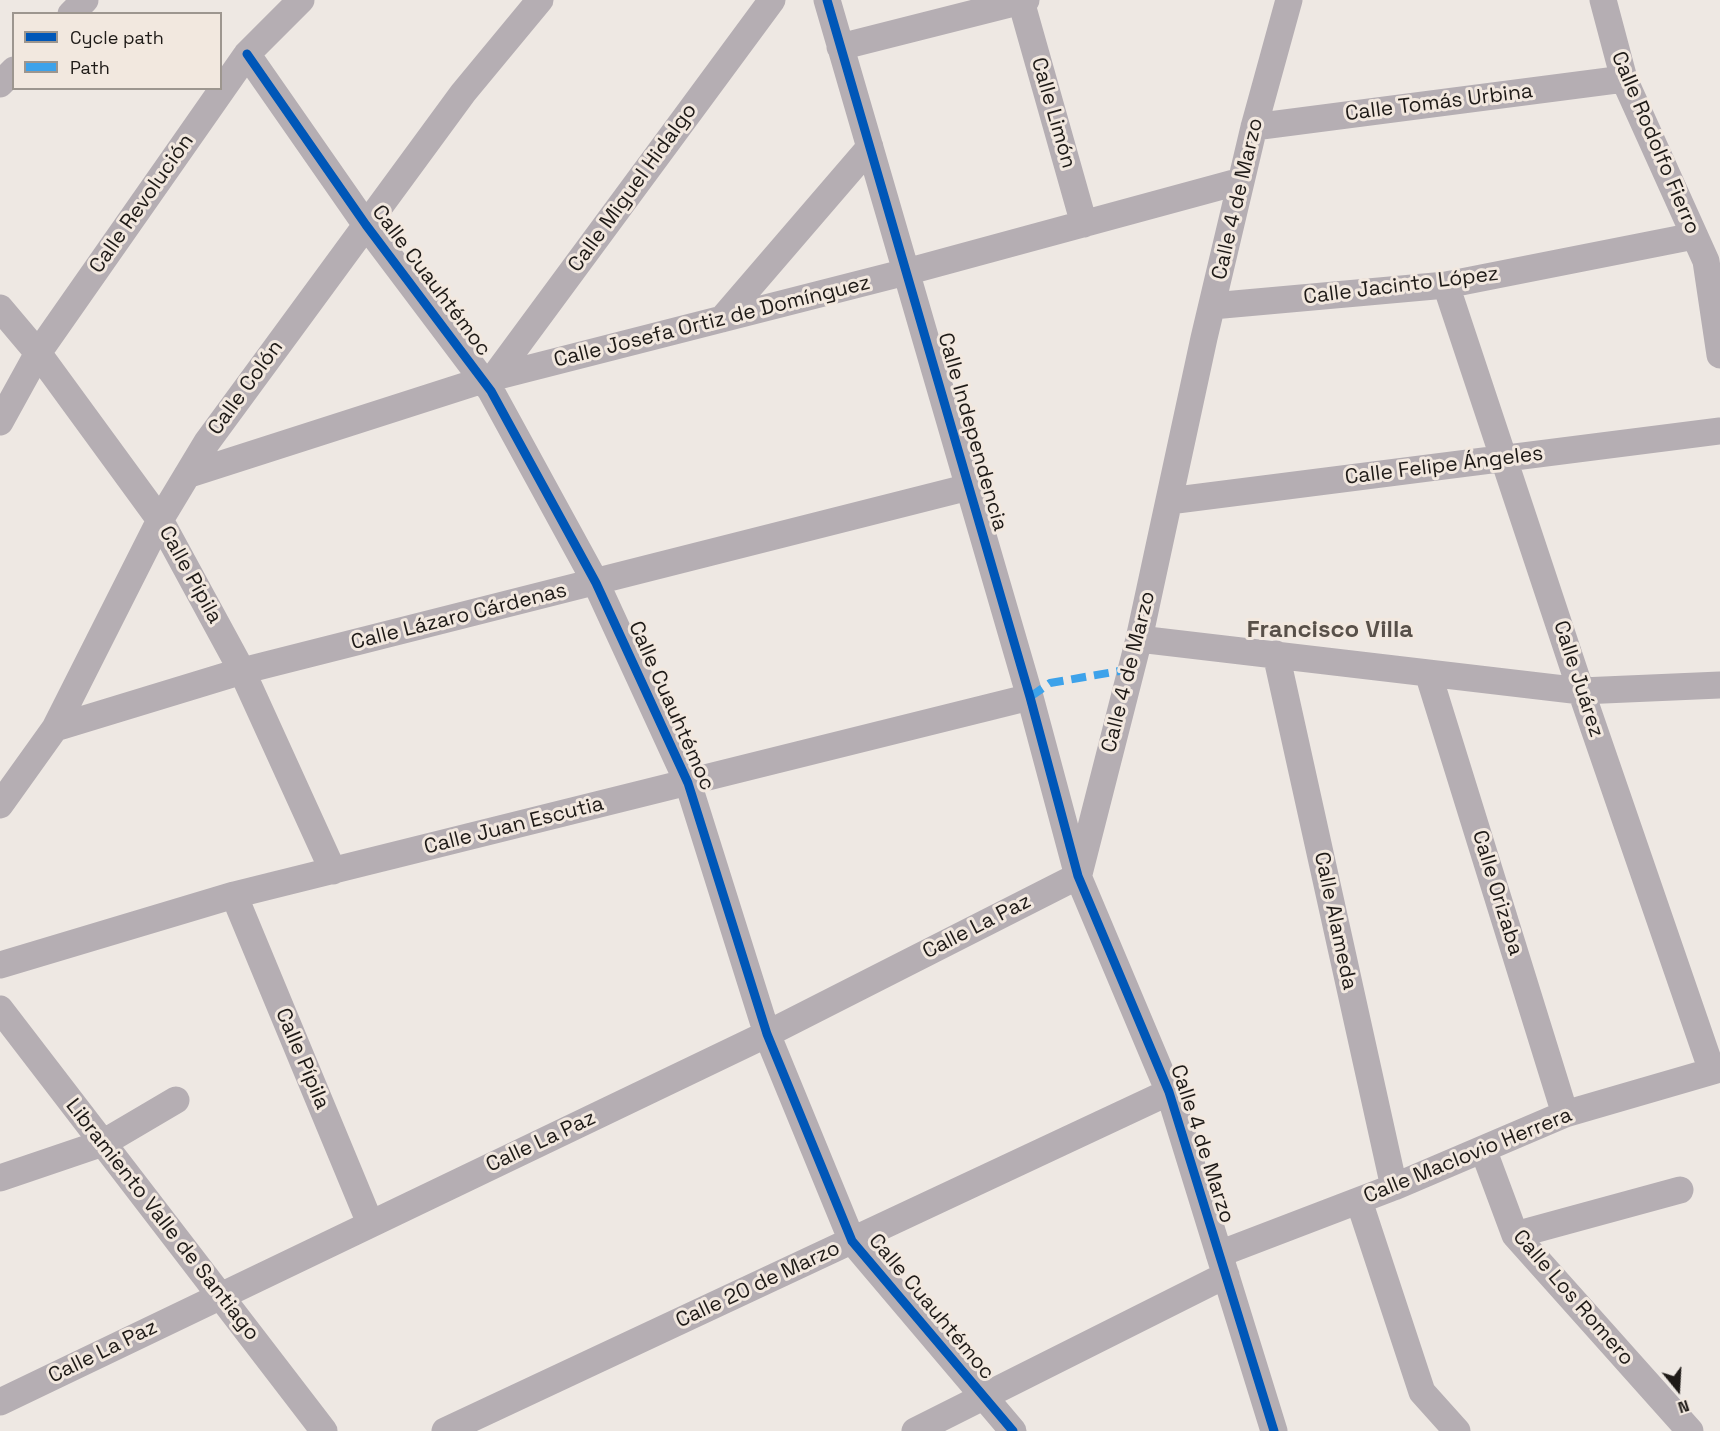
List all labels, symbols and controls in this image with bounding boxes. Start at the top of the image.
legend [12,12,222,90]
text: Cycle path [70,26,164,49]
street label: Calle Rodolfo Fierro [1605,48,1705,238]
street label: Calle Limón [1025,55,1081,171]
text: Path [70,56,110,79]
street label: Calle Tomás Urbina [1344,79,1534,127]
street label: Calle Miguel Hidalgo [563,99,703,277]
street label: Calle 4 de Marzo [1207,116,1269,282]
street label: Calle Revolución [85,129,199,279]
street label: Calle Cuauhtémoc [366,201,496,361]
street label: Calle Jacinto López [1302,262,1500,310]
street label: Calle Josefa Ortiz de Domínguez [551,270,873,374]
street label: Calle Independencia [932,330,1012,534]
street label: Calle Colón [203,336,289,440]
street label: Calle Felipe Ángeles [1343,441,1545,491]
street label: Calle Pípila [153,522,227,628]
street label: Calle Lázaro Cárdenas [349,578,569,656]
street label: Calle 4 de Marzo [1097,589,1161,755]
district label: Francisco Villa [1247,616,1413,644]
street label: Calle Cuauhtémoc [622,617,720,795]
street label: Calle Juárez [1547,618,1609,740]
street label: Calle Juan Escutia [422,792,606,860]
street label: Calle Orizaba [1466,827,1528,959]
street label: Calle Alameda [1308,850,1362,992]
street label: Calle La Paz [919,889,1035,965]
street label: Calle Pípila [269,1005,335,1113]
street label: Calle 4 de Marzo [1164,1062,1240,1226]
street label: Libramiento Valle de Santiago [60,1094,264,1346]
street label: Calle Maclovio Herrera [1360,1103,1576,1209]
street label: Calle La Paz [482,1106,600,1178]
street label: Calle Los Romero [1507,1225,1639,1371]
street label: Calle Cuauhtémoc [863,1229,999,1385]
street label: Calle 20 de Marzo [672,1236,844,1334]
street label: Calle La Paz [44,1315,162,1389]
north arrow [1648,1359,1708,1419]
text: N [1675,1395,1692,1418]

